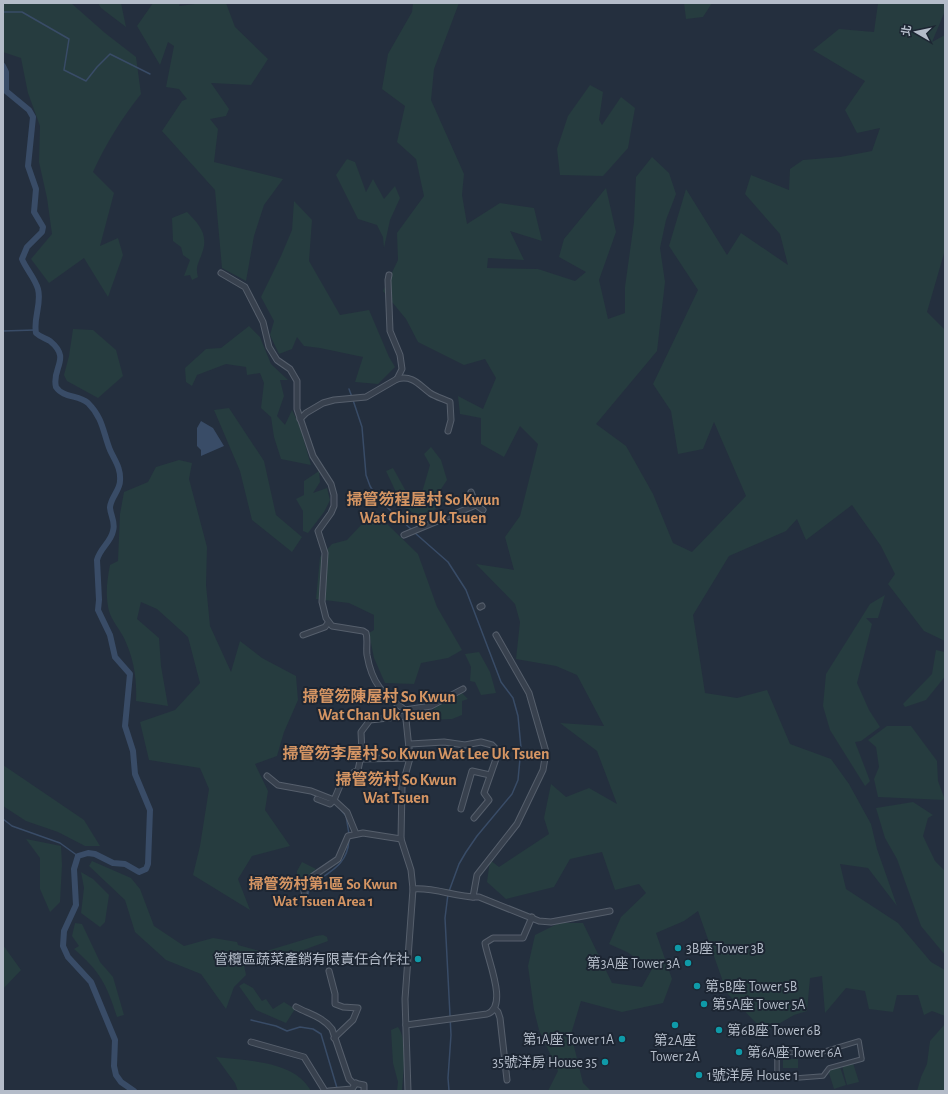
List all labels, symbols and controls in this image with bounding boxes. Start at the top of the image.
north arrow [896,12,936,52]
text: 北 [900,24,913,37]
district label: 掃管笏程屋村 So Kwun Wat Ching Uk Tsuen [346,490,500,526]
district label: 掃管笏陳屋村 So Kwun Wat Chan Uk Tsuen [302,687,456,723]
district label: 掃管笏李屋村 So Kwun Wat Lee Uk Tsuen [282,744,550,762]
district label: 掃管笏村 So Kwun Wat Tsuen [335,770,457,806]
district label: 掃管笏村第1區 So Kwun Wat Tsuen Area 1 [248,875,398,909]
place label: 3B座 Tower 3B [686,941,764,956]
marker: 3B座 Tower 3B [673,943,683,953]
place label: 管欖區蔬菜產銷有限責任合作社 [214,951,410,967]
marker: 管欖區蔬菜產銷有限責任合作社 [413,954,423,964]
place label: 第3A座 Tower 3A [587,956,680,971]
marker: 第3A座 Tower 3A [683,958,693,968]
place label: 第5B座 Tower 5B [705,979,797,994]
marker: 第5B座 Tower 5B [692,981,702,991]
place label: 第5A座 Tower 5A [712,997,805,1012]
marker: 第5A座 Tower 5A [699,999,709,1009]
marker: 第2A座 Tower 2A [670,1020,680,1030]
place label: 第6B座 Tower 6B [727,1023,821,1038]
marker: 第6B座 Tower 6B [714,1025,724,1035]
place label: 第1A座 Tower 1A [523,1032,614,1047]
place label: 第2A座 Tower 2A [650,1033,700,1064]
marker: 第1A座 Tower 1A [617,1034,627,1044]
place label: 第6A座 Tower 6A [747,1045,842,1060]
marker: 第6A座 Tower 6A [734,1047,744,1057]
place label: 35號洋房 House 35 [492,1055,597,1070]
marker: 35號洋房 House 35 [600,1057,610,1067]
place label: 1號洋房 House 1 [707,1068,798,1083]
marker: 1號洋房 House 1 [694,1070,704,1080]

